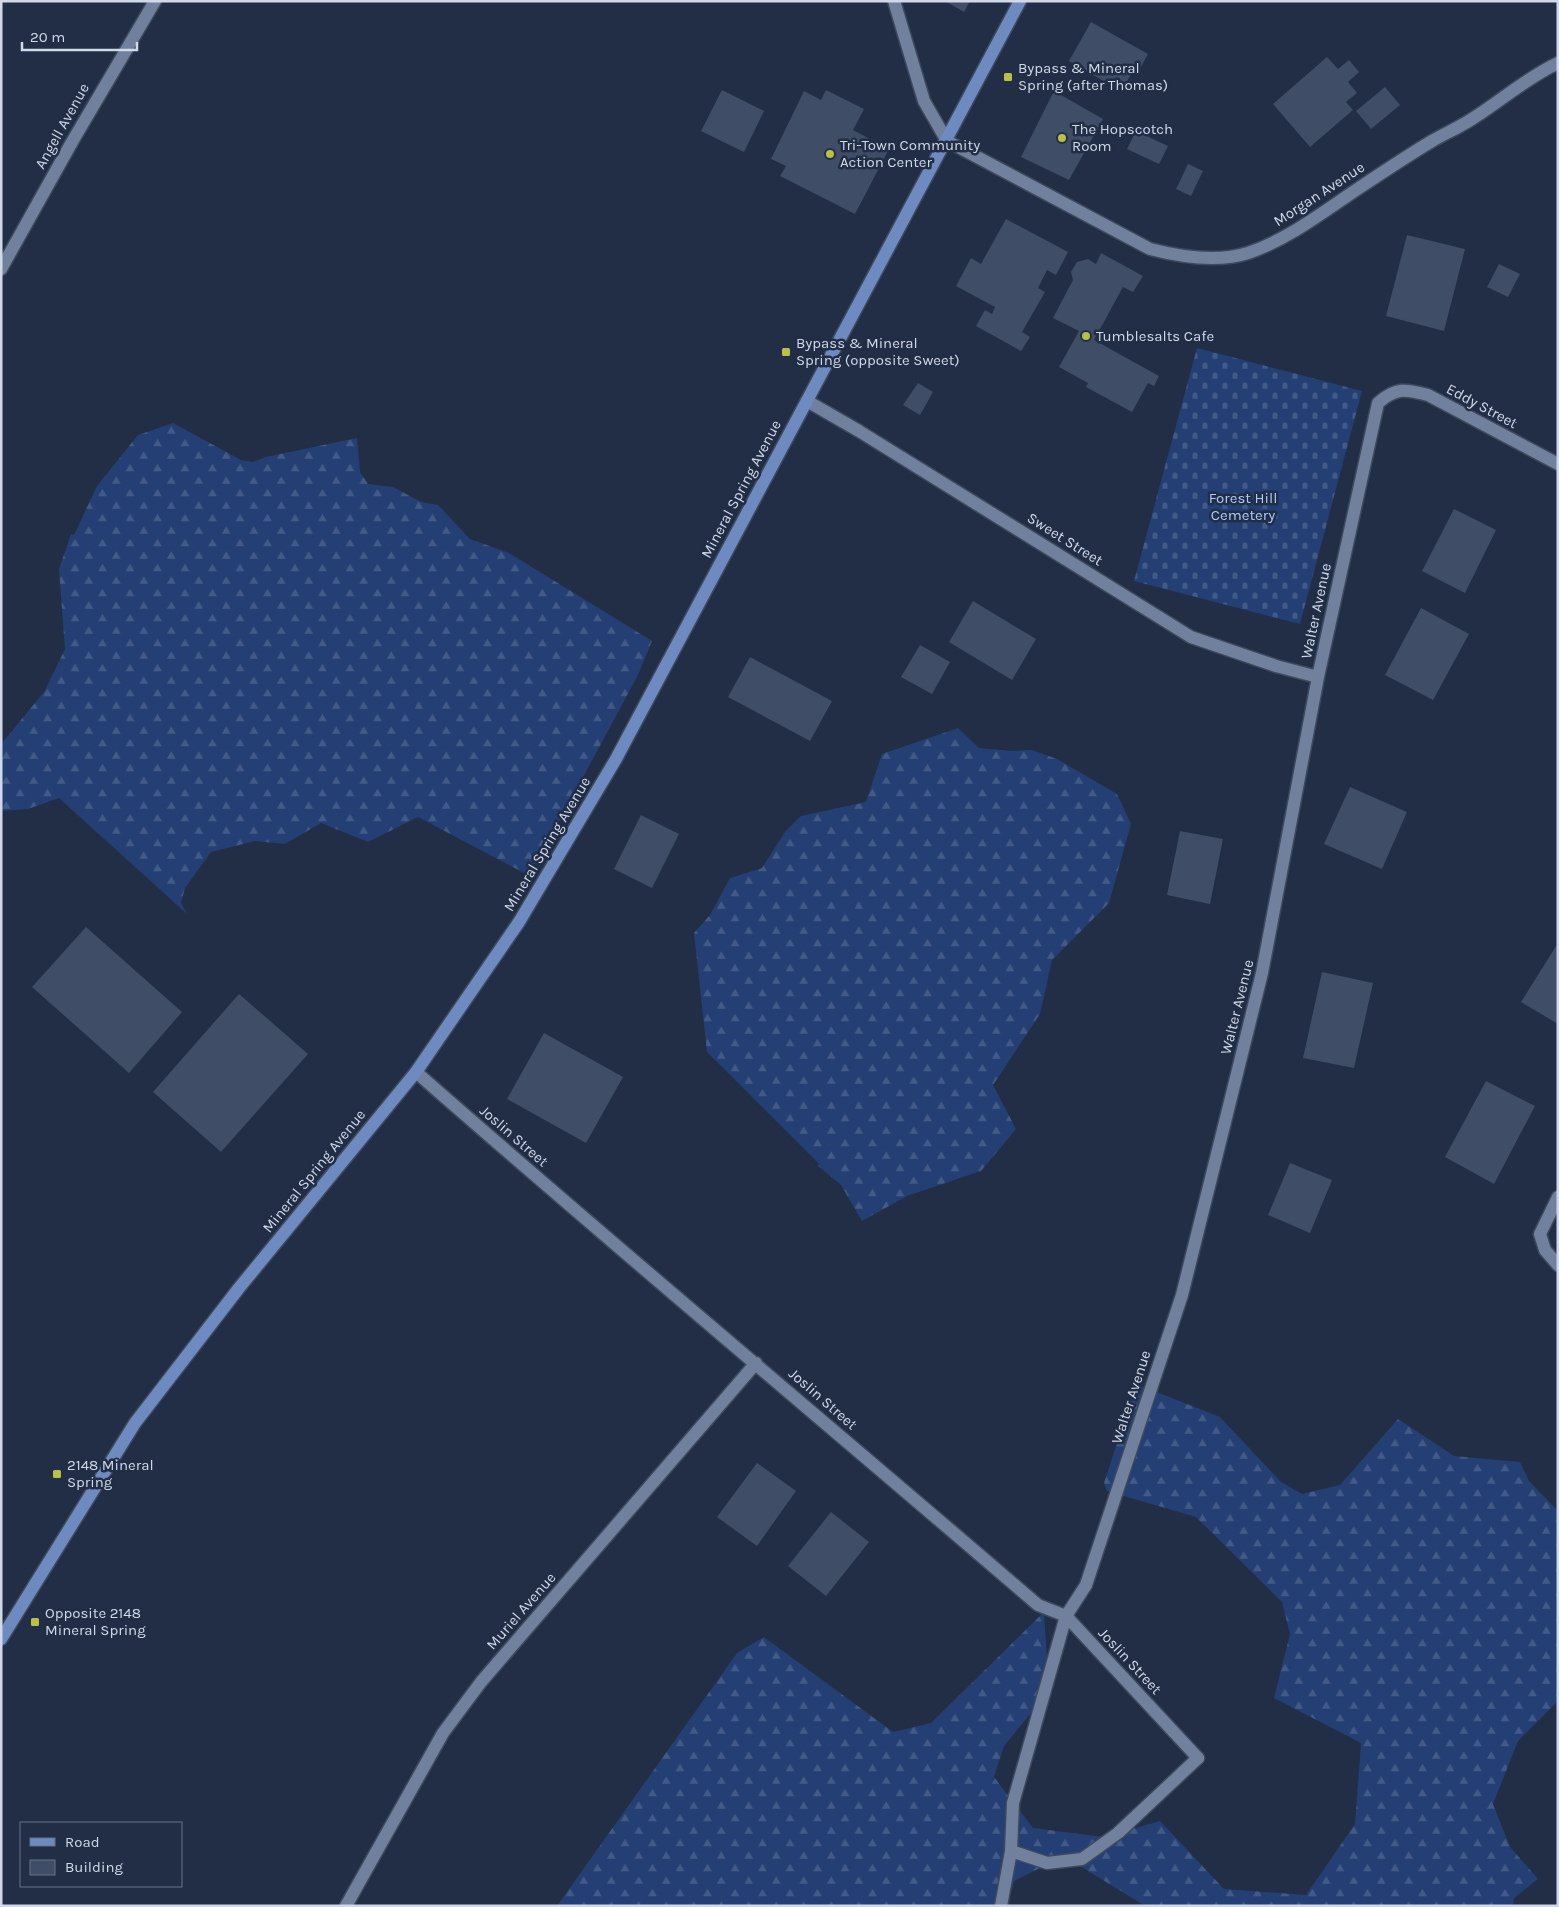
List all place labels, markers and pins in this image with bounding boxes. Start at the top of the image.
place label: Bypass & Mineral Spring (after Thomas) [1018,59,1168,94]
marker: Bypass & Mineral Spring (after Thomas) [1002,71,1014,83]
place label: The Hopscotch Room [1072,120,1173,155]
marker: The Hopscotch Room [1056,132,1068,144]
place label: Tri-Town Community Action Center [840,136,980,171]
marker: Tri-Town Community Action Center [824,148,836,160]
place label: Tumblesalts Cafe [1096,327,1214,345]
marker: Tumblesalts Cafe [1080,330,1092,342]
place label: Bypass & Mineral Spring (opposite Sweet) [796,334,960,369]
marker: Bypass & Mineral Spring (opposite Sweet) [780,346,792,358]
place label: 2148 Mineral Spring [67,1456,154,1491]
marker: 2148 Mineral Spring [51,1468,63,1480]
place label: Opposite 2148 Mineral Spring [45,1604,146,1639]
marker: Opposite 2148 Mineral Spring [29,1616,41,1628]

